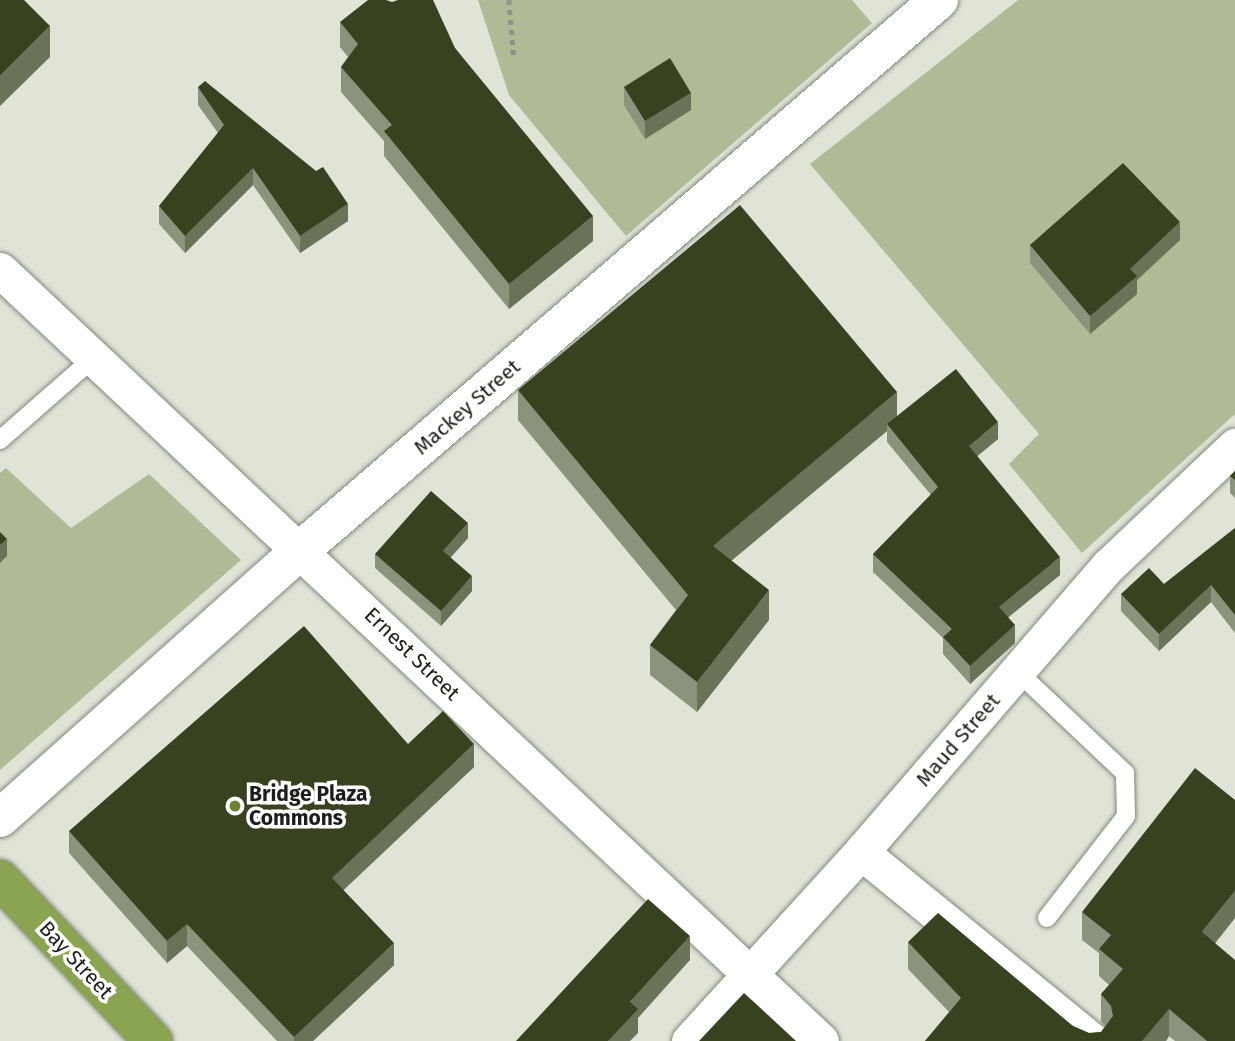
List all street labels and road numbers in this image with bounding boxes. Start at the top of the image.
street label: Mackey Street [409,354,525,460]
street label: Ernest Street [359,602,465,706]
street label: Maud Street [911,688,1005,792]
street label: Bay Street [34,916,118,1004]

